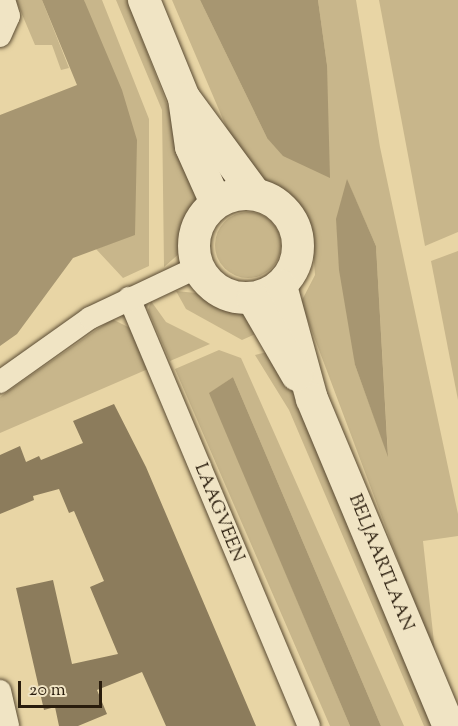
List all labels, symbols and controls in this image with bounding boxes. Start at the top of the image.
street label: LAAGVEEN [188,460,248,566]
street label: BELJAARTLAAN [343,491,417,635]
scale bar [21,669,105,707]
text: 20 m [29,678,66,704]

